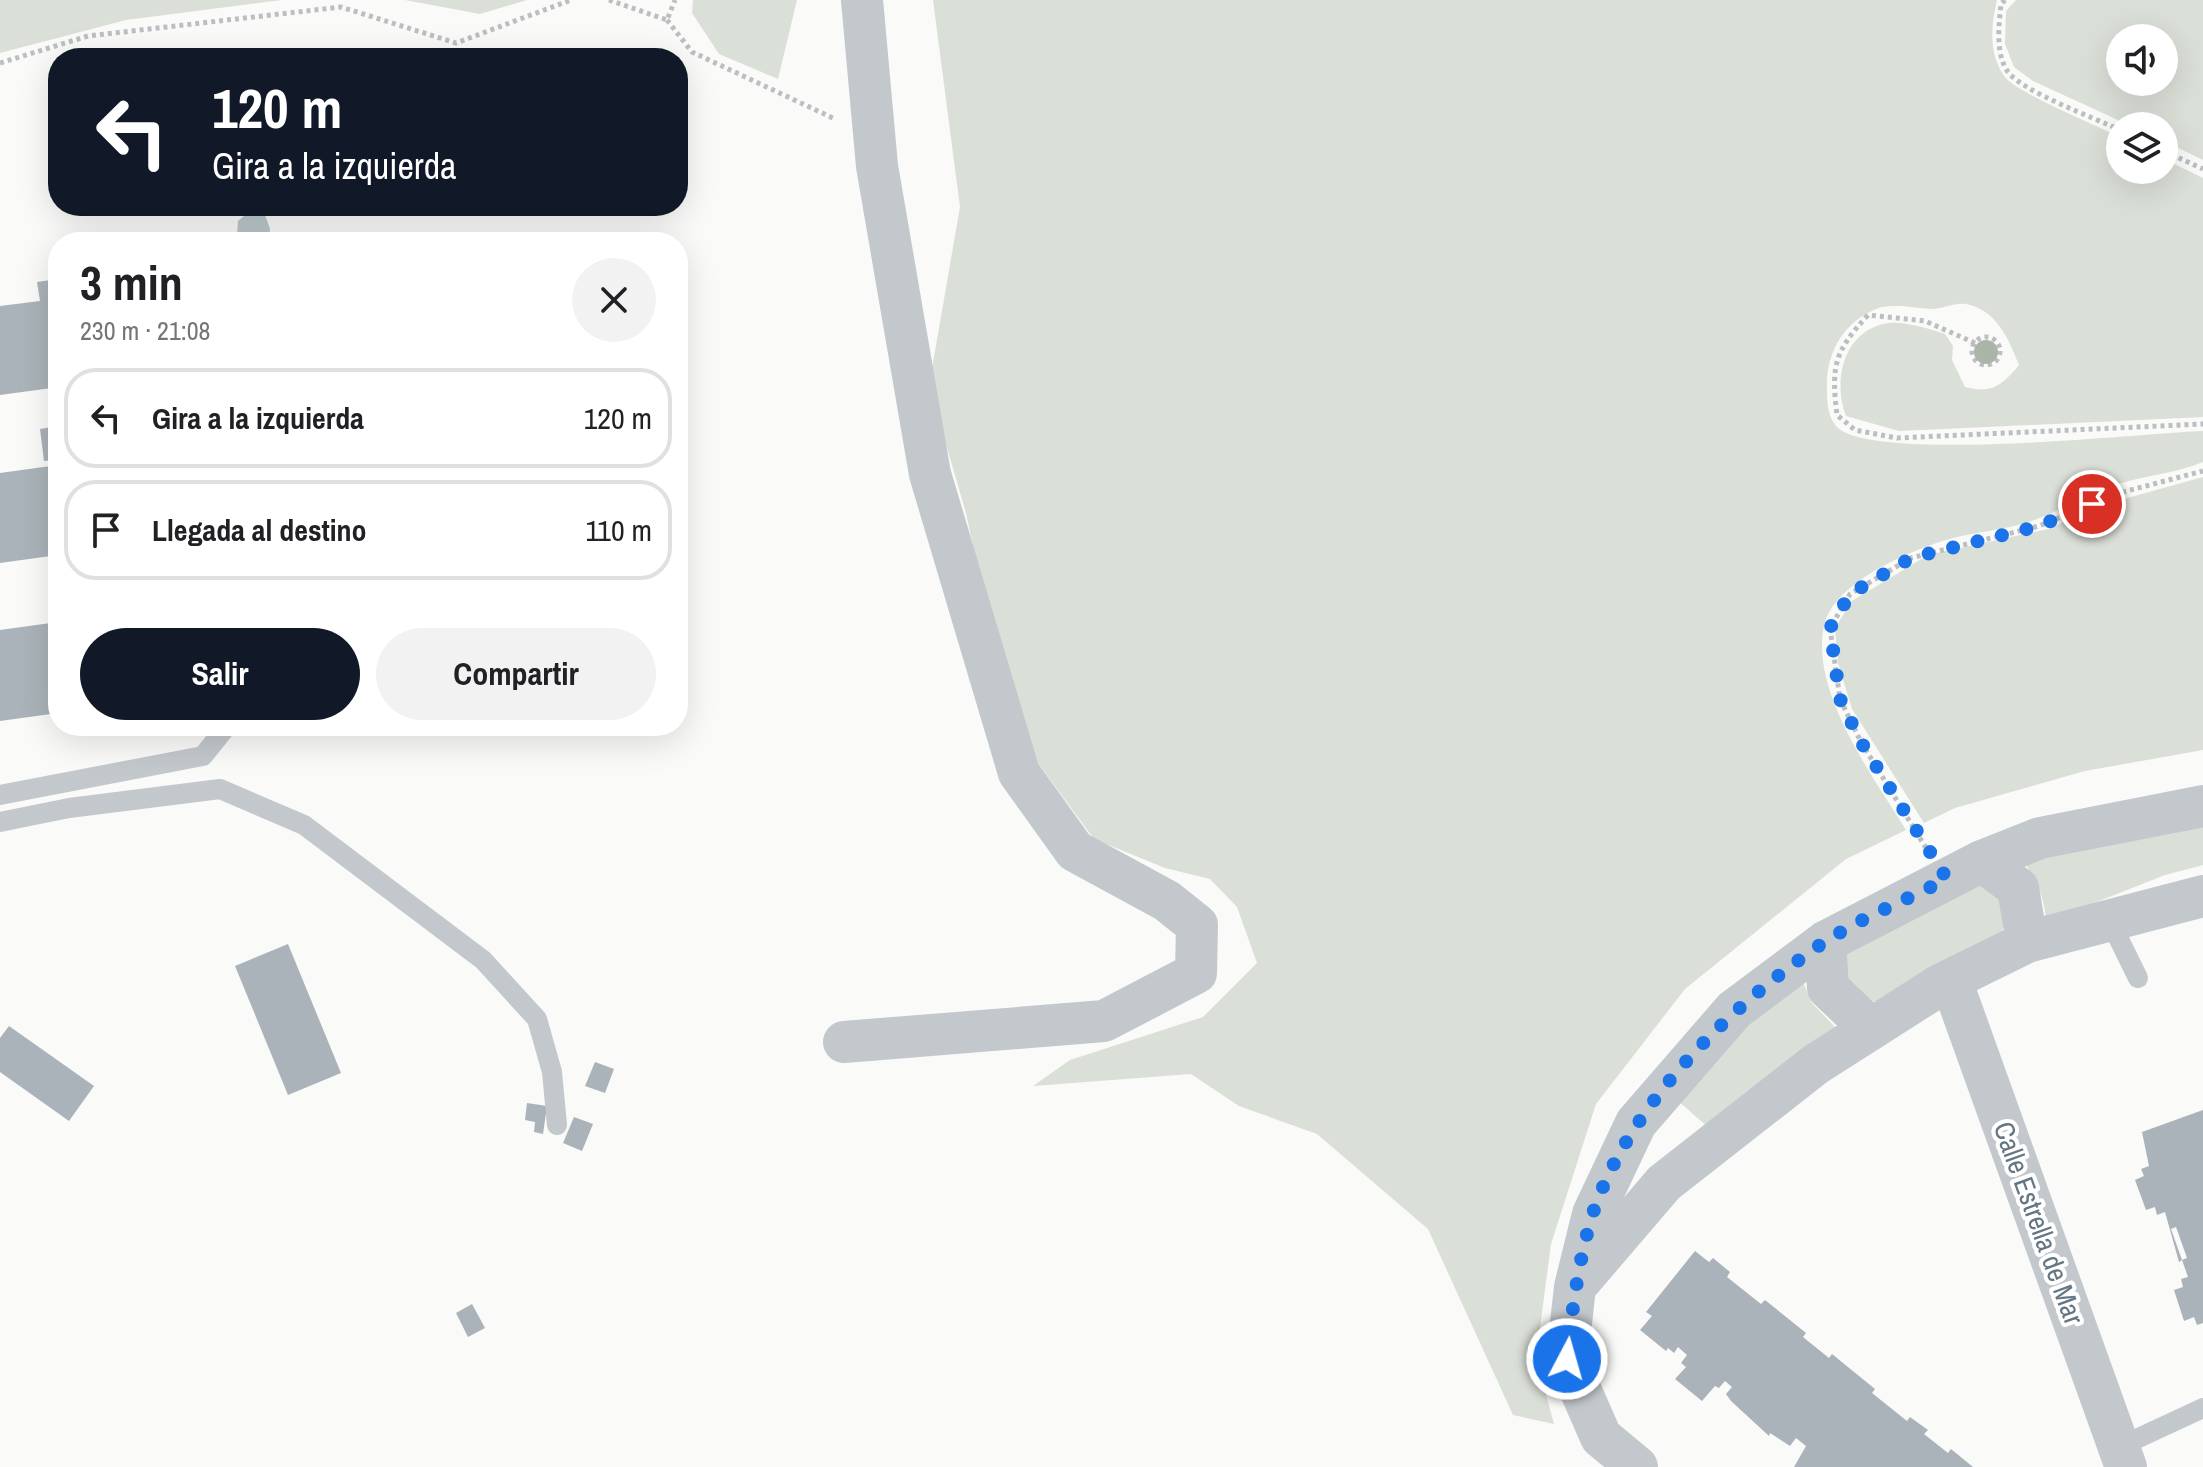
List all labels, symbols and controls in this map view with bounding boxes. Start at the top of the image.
map controls [2106,24,2178,184]
button: sound [2106,24,2178,96]
text: 120 m [212,70,342,145]
icon: left [80,80,184,184]
button: layers [2106,112,2178,184]
text: Gira a la izquierda [212,142,457,190]
text: 3 min [80,250,183,315]
button: close [572,258,656,342]
text: 230 m · 21:08 [80,313,210,348]
icon: left [84,396,128,440]
text: Gira a la izquierda [152,398,364,438]
text: 120 m [584,398,652,438]
pin [2058,470,2126,538]
icon: arrive [2070,482,2114,526]
icon: arrive [84,508,128,552]
text: Llegada al destino [152,510,367,550]
text: 110 m [585,510,652,550]
button: Salir [80,628,360,720]
button: Compartir [376,628,656,720]
street label: Calle Estrella de Mar [1985,1116,2093,1330]
position arrow [1525,1317,1609,1401]

